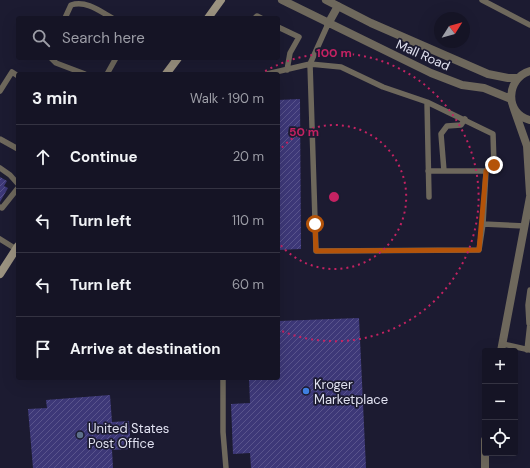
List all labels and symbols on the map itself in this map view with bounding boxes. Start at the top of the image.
north arrow [434,12,470,48]
street label: Mall Road [393,36,453,74]
text: 100 m [316,45,352,61]
text: 50 m [289,124,319,140]
route end [485,156,503,174]
centre of rings [327,190,341,204]
route start [306,215,324,233]
place label: Kroger Marketplace [314,376,388,408]
marker: Kroger Marketplace [301,386,311,396]
place label: United States Post Office [88,420,169,452]
marker: United States Post Office [75,430,85,440]

